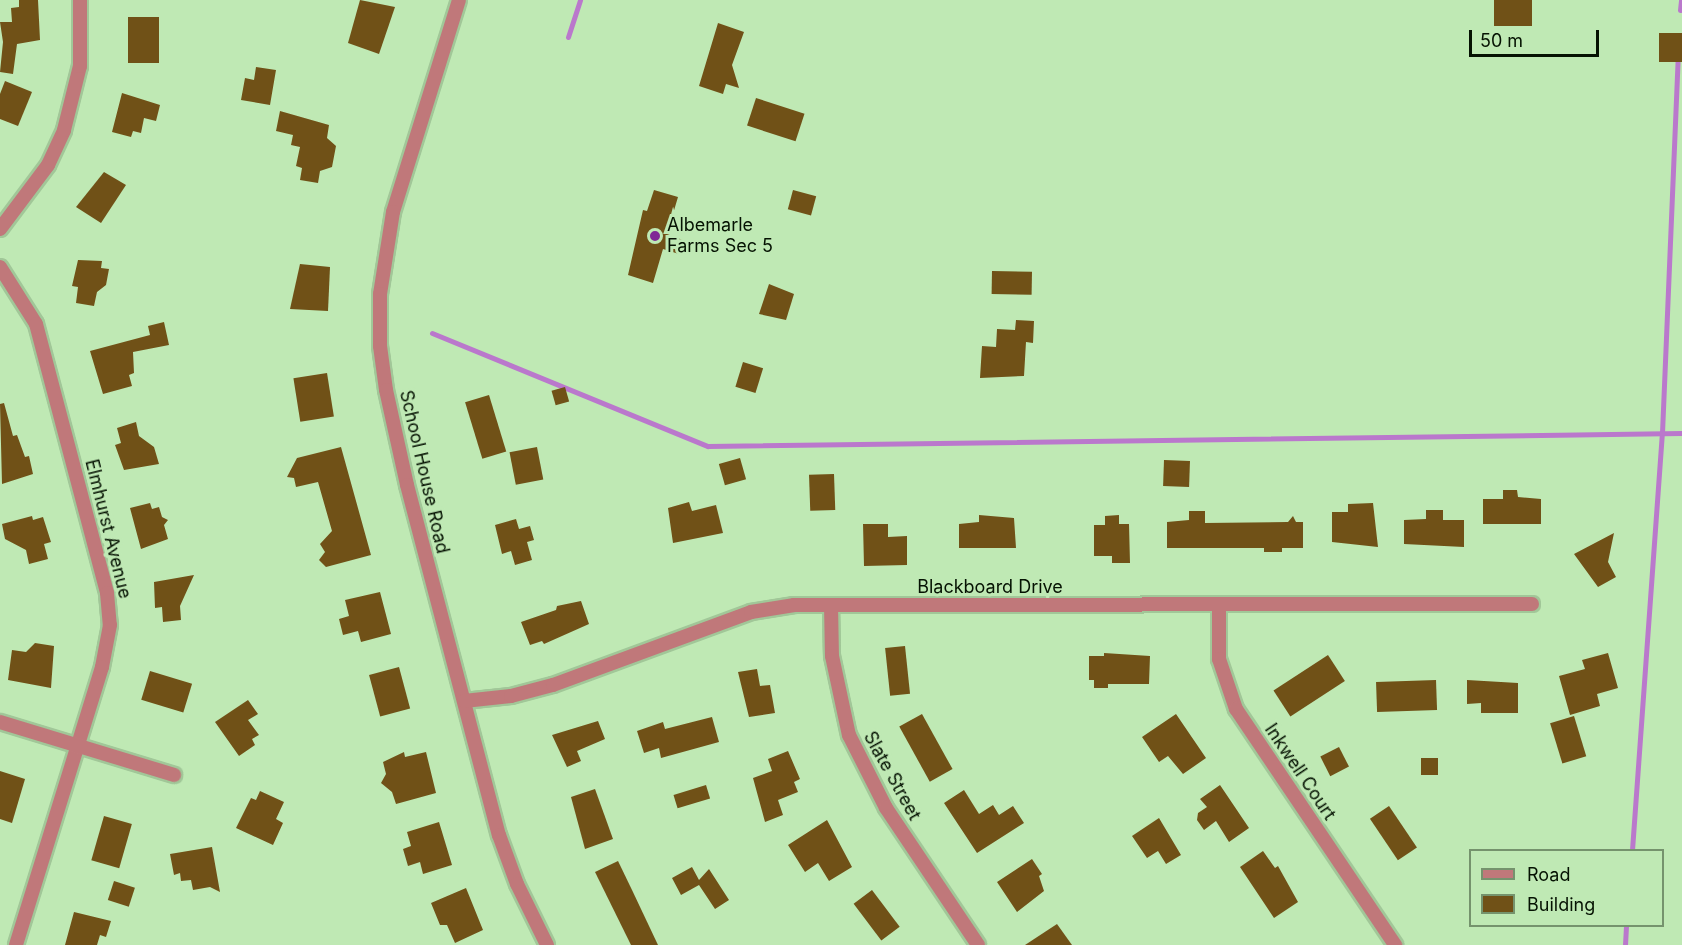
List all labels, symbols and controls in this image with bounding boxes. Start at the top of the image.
scale bar [1472,18,1602,56]
text: 50 m [1480,30,1523,51]
place label: Albemarle Farms Sec 5 [667,215,773,258]
marker: Albemarle Farms Sec 5 [648,229,662,243]
street label: School House Road [395,388,453,556]
street label: Elmhurst Avenue [80,457,136,601]
street label: Blackboard Drive [917,576,1063,598]
street label: Inkwell Court [1260,720,1340,824]
street label: Slate Street [859,728,925,824]
legend [1469,849,1664,927]
text: Road [1527,864,1570,885]
text: Building [1527,894,1595,915]

